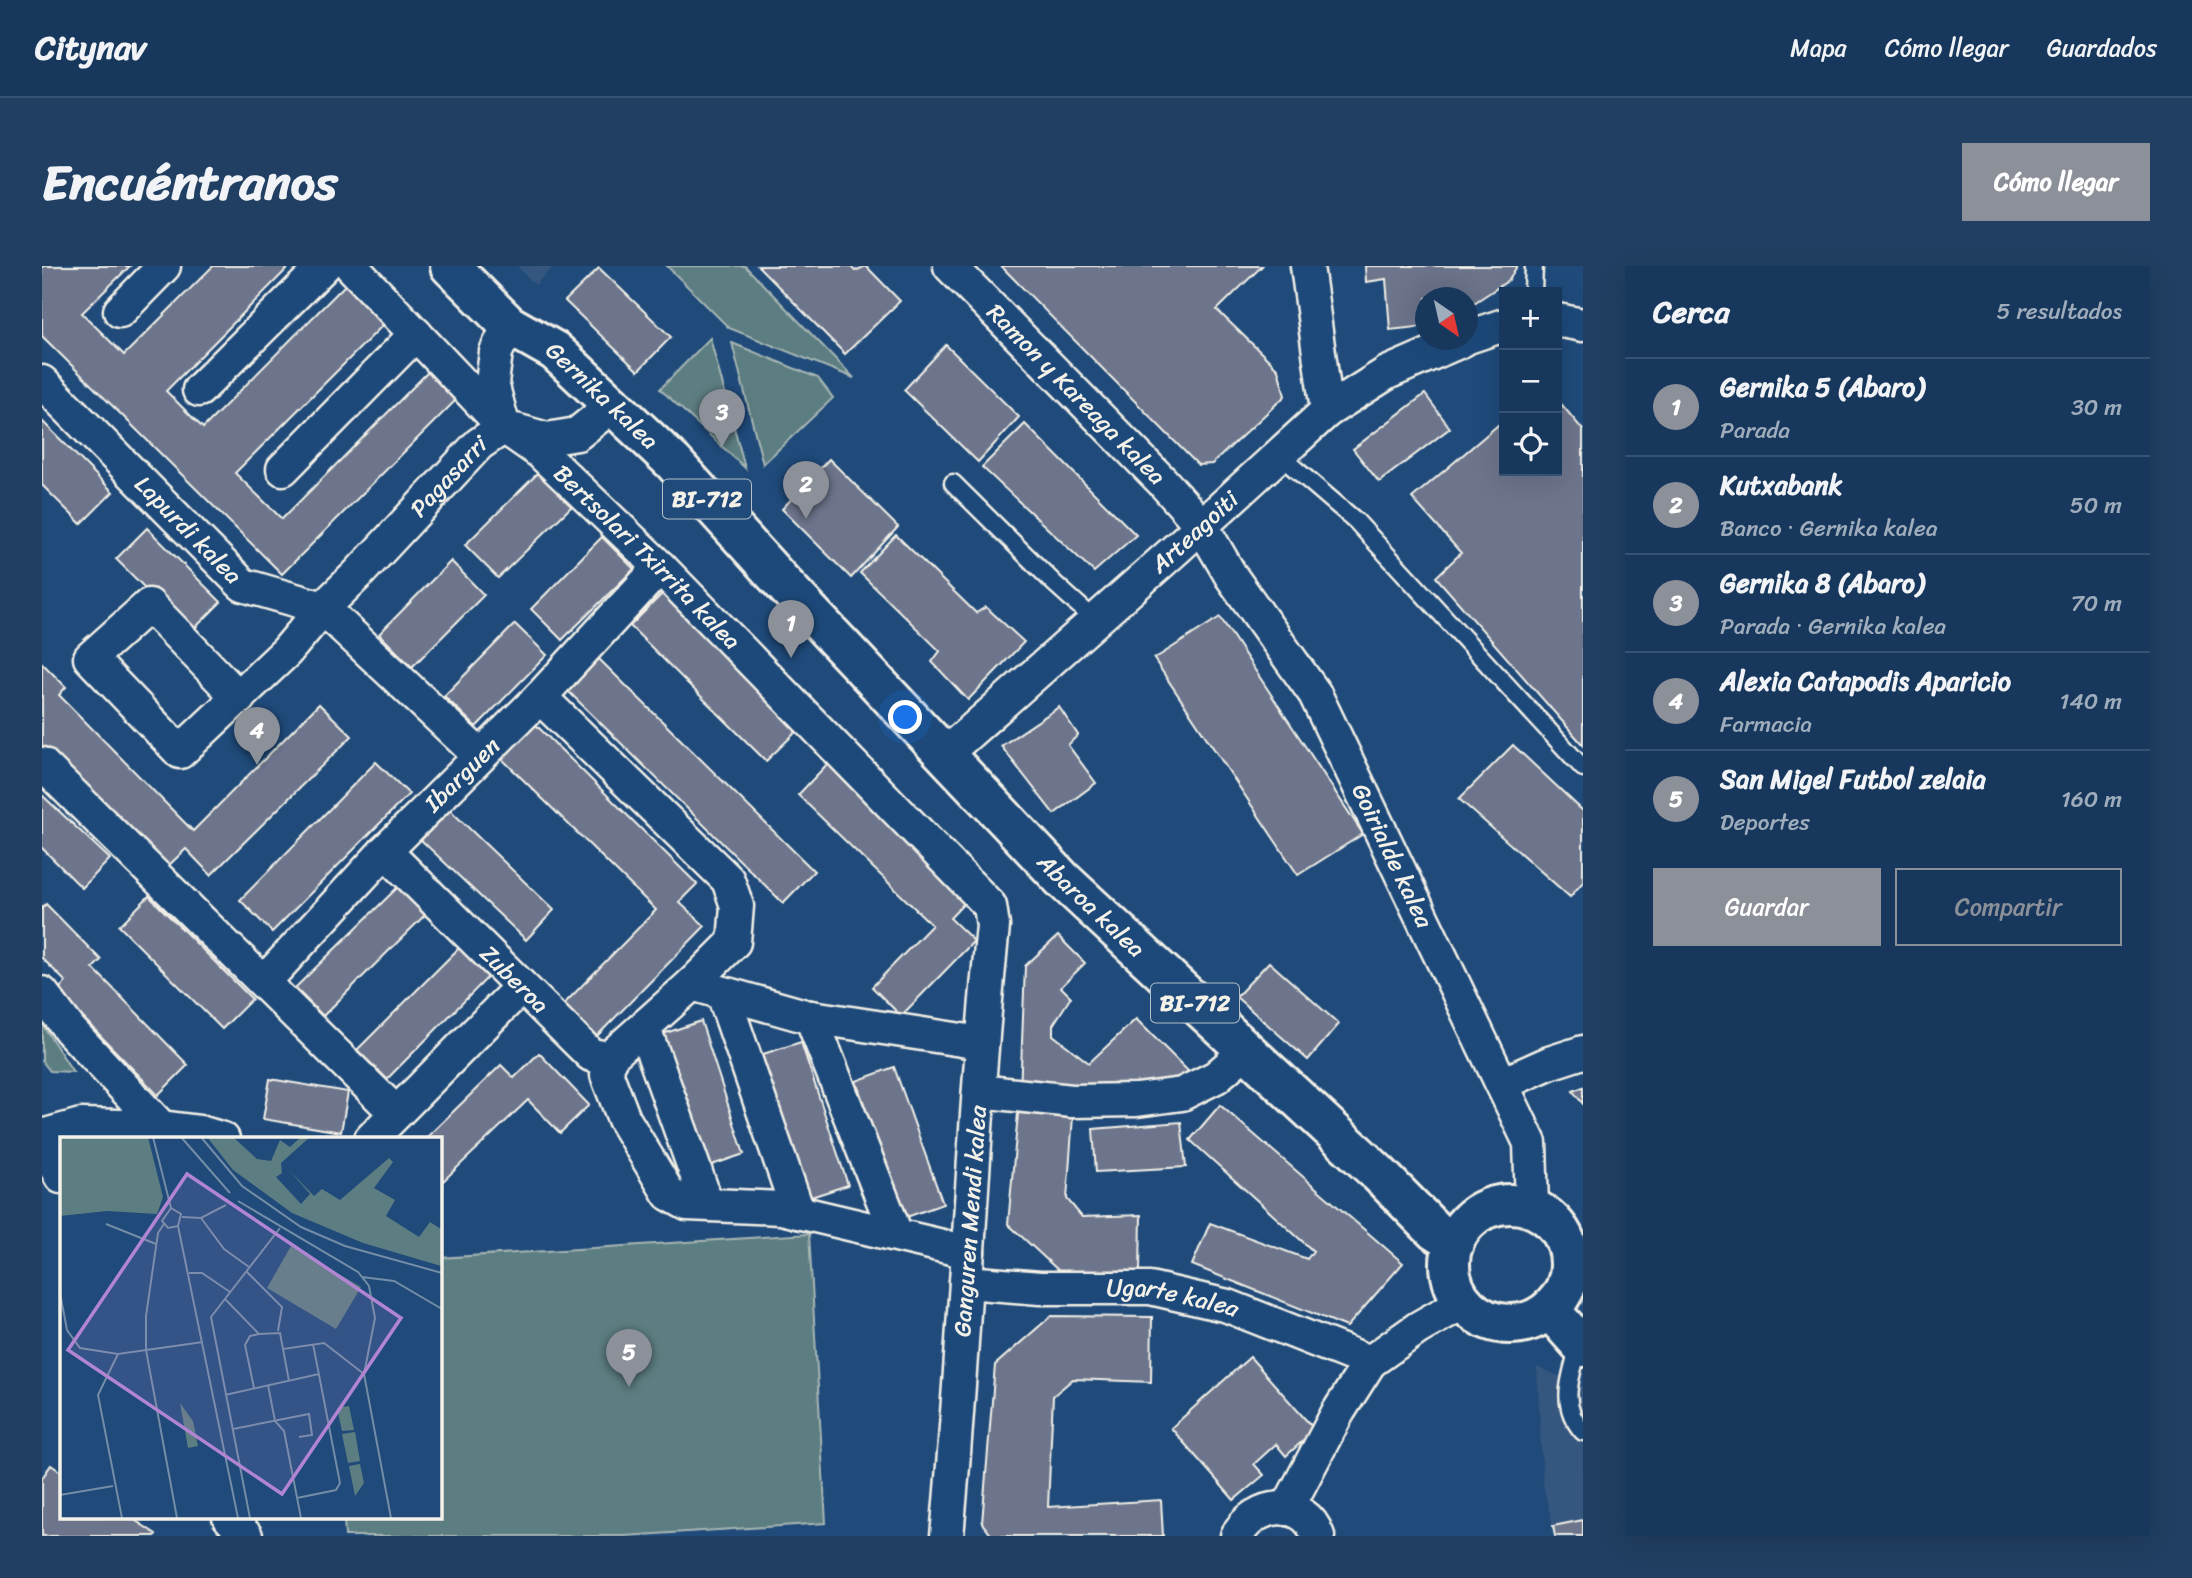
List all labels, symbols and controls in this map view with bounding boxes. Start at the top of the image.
text: Citynav [35,19,146,77]
text: Mapa [1790,27,1847,69]
text: Cómo llegar [1885,27,2009,69]
text: Guardados [2047,27,2157,69]
text: Encuéntranos [42,139,338,226]
button: Cómo llegar [1962,143,2150,221]
text: Cerca [1653,285,1729,339]
north arrow [1415,287,1478,350]
map controls [1499,287,1562,476]
button: + [1499,287,1562,350]
text: 5 resultados [1996,291,2122,332]
street label: Ramon y Kareaga kalea [976,293,1176,495]
street label: Gernika kalea [535,331,669,460]
button: − [1499,350,1562,413]
text: Gernika 5 (Abaro) [1720,364,1924,410]
text: 1 [1671,387,1681,428]
text: 30 m [2071,387,2122,428]
pin: 3 [699,389,745,447]
text: Parada [1720,410,1790,451]
button: locate [1499,413,1562,476]
street label: Pagasarri [399,423,497,528]
street label: Bertsolari Txirrita kalea [543,454,751,660]
pin: 2 [783,461,829,519]
text: Kutxabank [1720,462,1842,508]
street label: Lapurdi kalea [124,465,253,594]
street label: Arteagoiti [1140,479,1250,585]
road number: BI-712 [663,480,751,518]
text: 2 [1669,485,1683,526]
text: 50 m [2070,485,2122,526]
text: Banco · Gernika kalea [1720,508,1938,549]
text: Gernika 8 (Abaro) [1720,560,1924,606]
text: 3 [1670,583,1682,624]
text: 70 m [2071,583,2122,624]
pin: 1 [768,600,814,658]
text: Parada · Gernika kalea [1720,606,1946,647]
text: Alexia Catapodis Aparicio [1720,658,2011,704]
text: 4 [1669,681,1683,722]
text: 140 m [2060,681,2122,722]
your location [888,700,922,734]
text: Farmacia [1720,704,1812,745]
pin: 4 [234,707,280,765]
street label: Ibarguen [413,726,510,823]
text: San Migel Futbol zelaia [1720,756,1986,802]
street label: Goirialde kalea [1340,776,1446,936]
text: 5 [1669,779,1683,820]
text: 160 m [2061,779,2122,820]
text: Deportes [1720,802,1810,843]
street label: Abaroa kalea [1026,843,1155,968]
button: Guardar [1653,868,1881,946]
button: Compartir [1895,868,2122,946]
street label: Zuberoa [469,934,559,1024]
road number: BI-712 [1151,984,1239,1023]
street label: Ganguren Mendi kalea [941,1103,999,1338]
inset map [60,1137,441,1518]
street label: Ugarte kalea [1107,1267,1247,1330]
pin: 5 [606,1329,652,1387]

